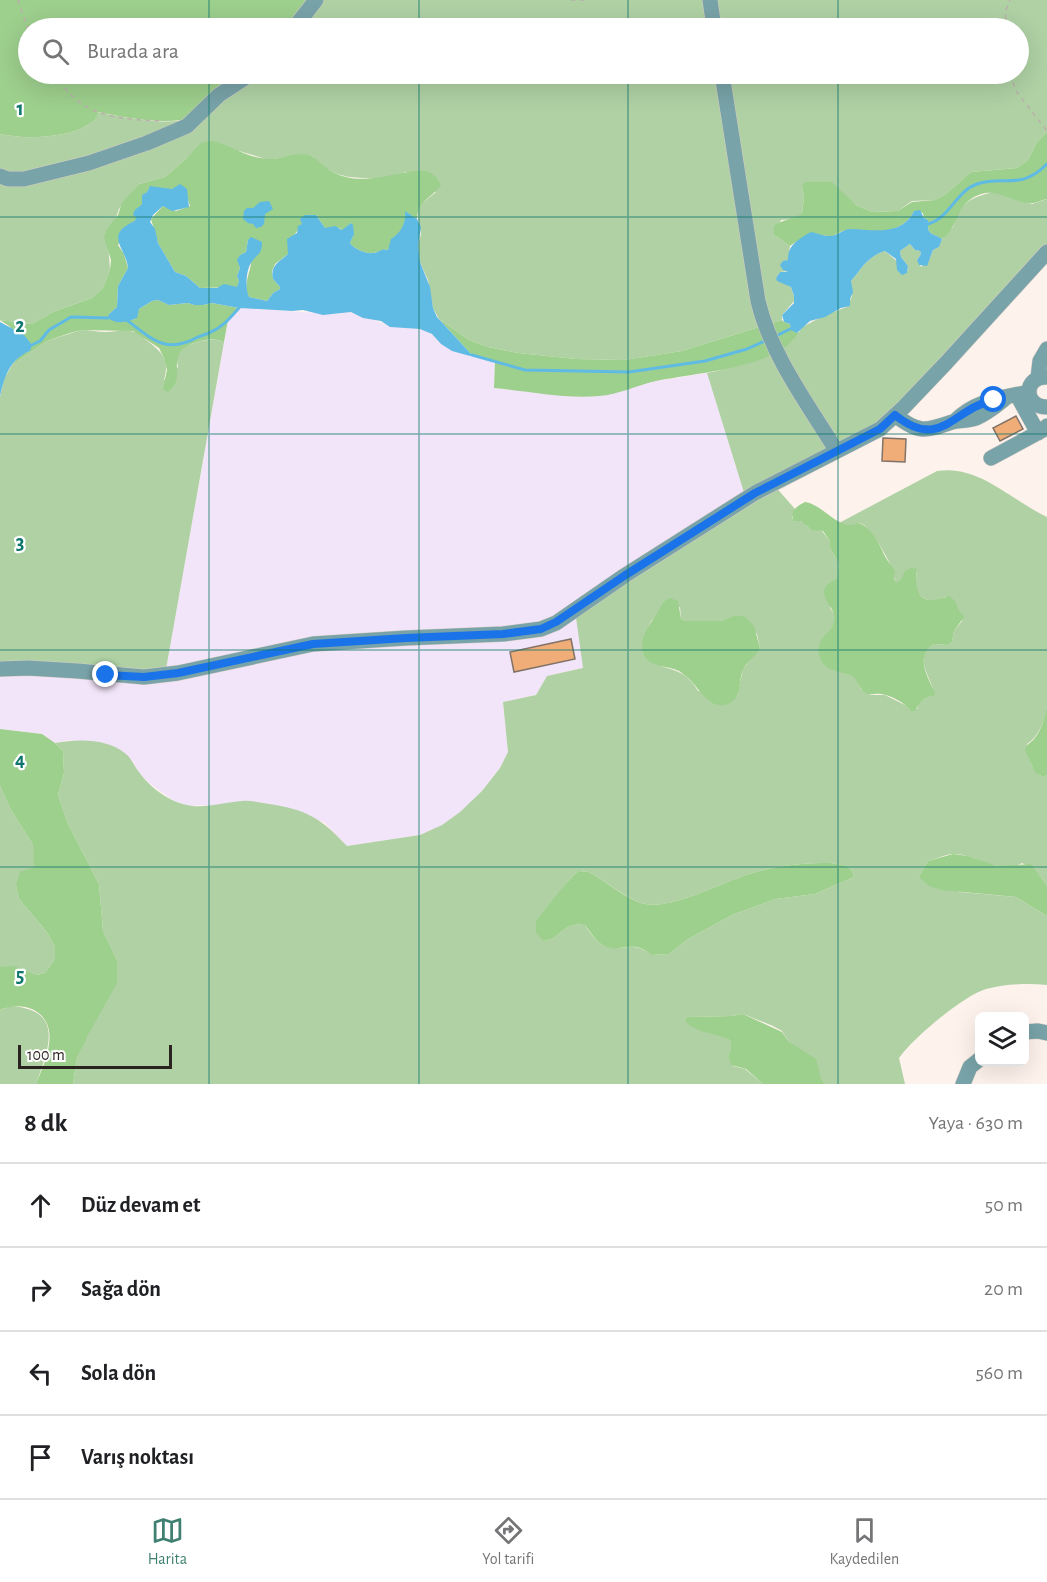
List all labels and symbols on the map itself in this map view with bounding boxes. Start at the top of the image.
text: 1 [16,99,24,119]
text: 2 [15,316,25,336]
route start [980,386,1006,412]
text: 3 [16,533,24,553]
route end [92,661,118,687]
text: 4 [15,750,25,770]
text: 5 [16,966,24,986]
scale bar [18,1042,172,1070]

